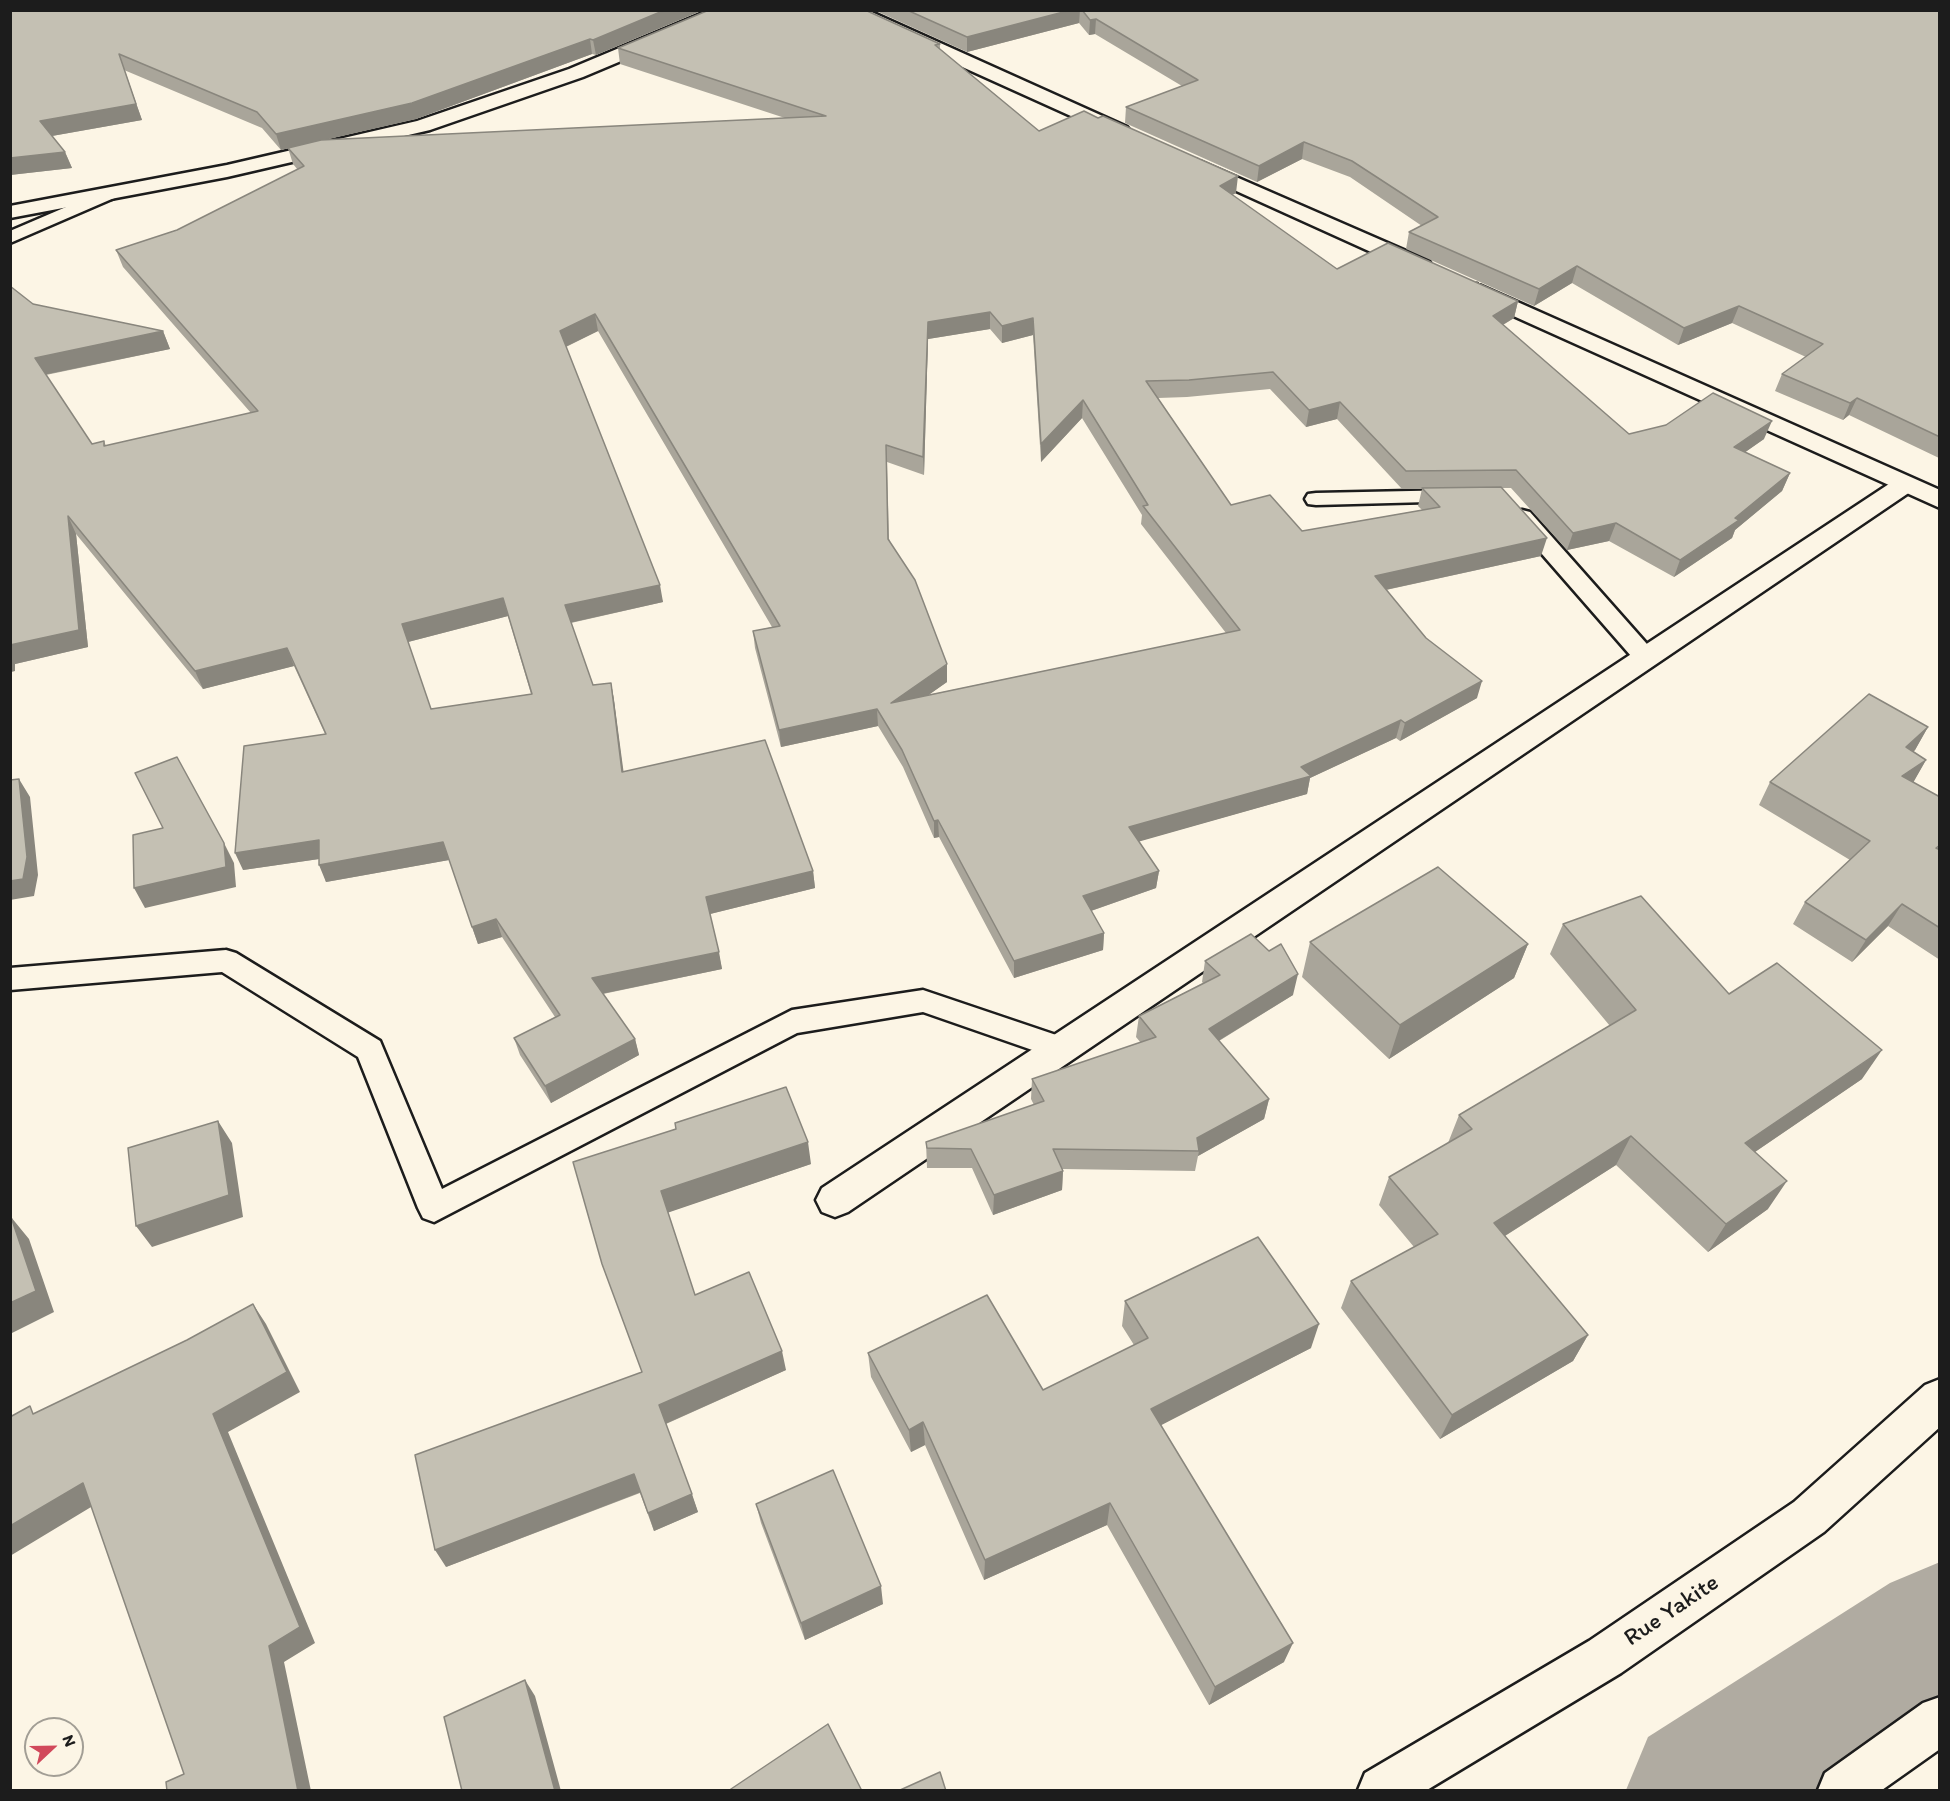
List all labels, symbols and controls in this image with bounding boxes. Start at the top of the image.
street label: Rue Yakite [1619,1569,1725,1653]
north arrow [24,1717,84,1777]
text: N [58,1732,80,1749]

